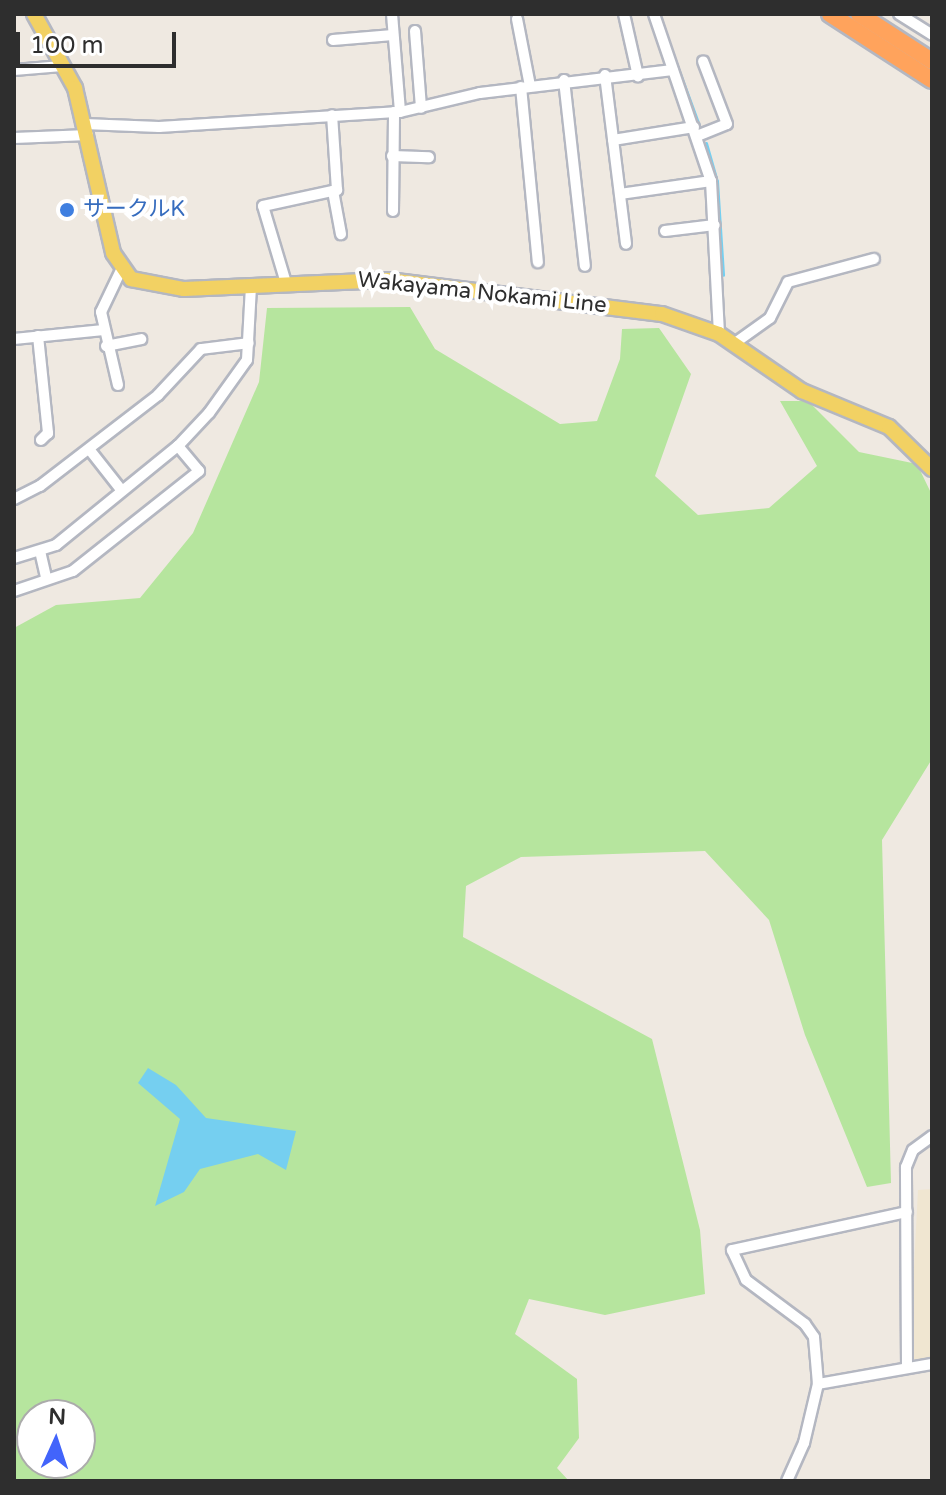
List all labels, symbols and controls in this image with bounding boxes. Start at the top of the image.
scale bar [20,16,180,66]
text: 100 m [30,31,104,60]
place label: サークルK [83,197,186,223]
marker: サークルK [58,201,76,219]
street label: Wakayama Nokami Line [356,267,608,319]
north arrow [16,1399,96,1479]
text: N [48,1404,67,1430]

